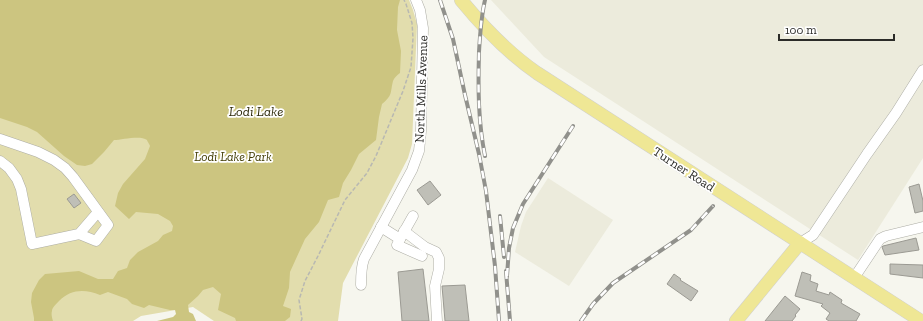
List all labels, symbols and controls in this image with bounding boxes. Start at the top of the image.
scale bar [779,16,894,42]
text: 100 m [785,23,817,37]
street label: North Mills Avenue [412,35,430,143]
water label: Lodi Lake [229,103,283,120]
street label: Turner Road [650,144,718,194]
park label: Lodi Lake Park [194,149,272,164]

